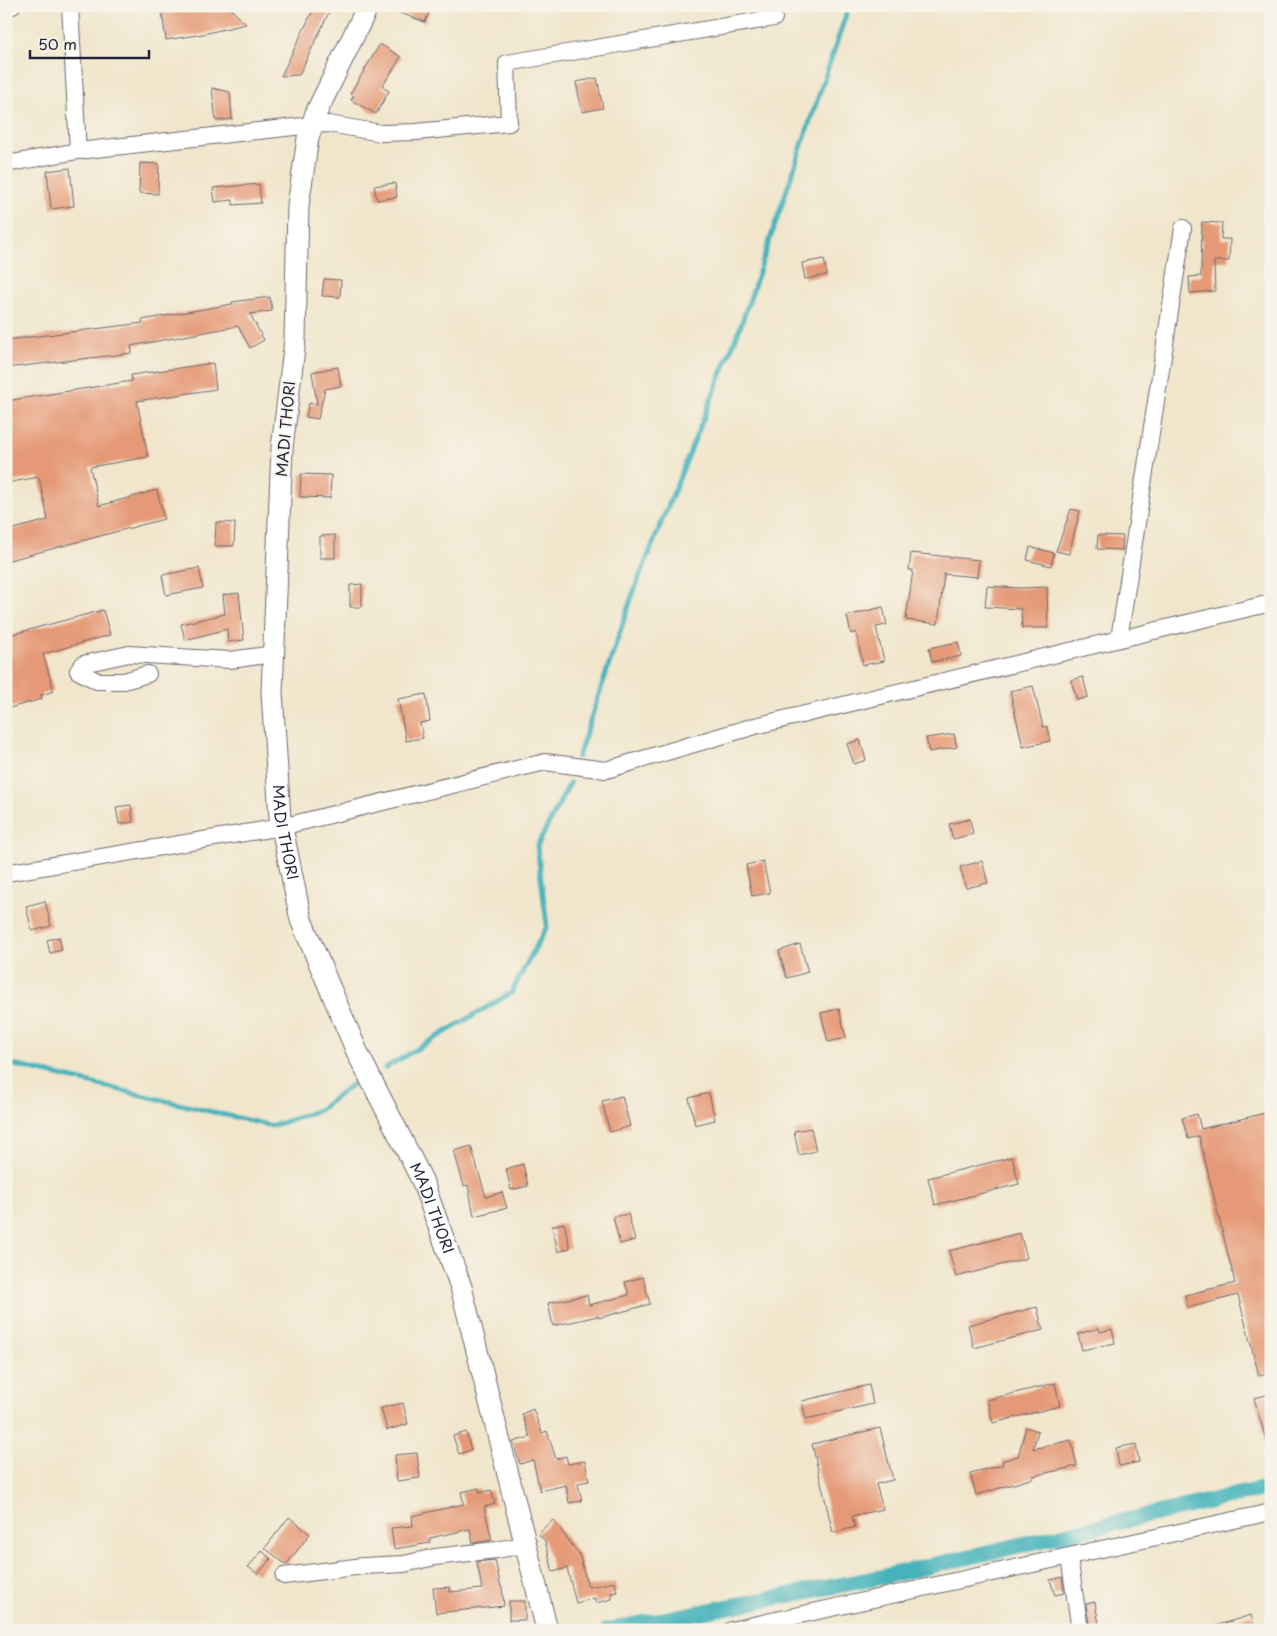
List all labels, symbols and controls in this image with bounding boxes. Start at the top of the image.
scale bar [30,28,149,60]
text: 50 m [38,32,77,55]
street label: MADI THORI [269,380,300,478]
street label: MADI THORI [268,784,305,882]
street label: MADI THORI [405,1158,461,1256]

